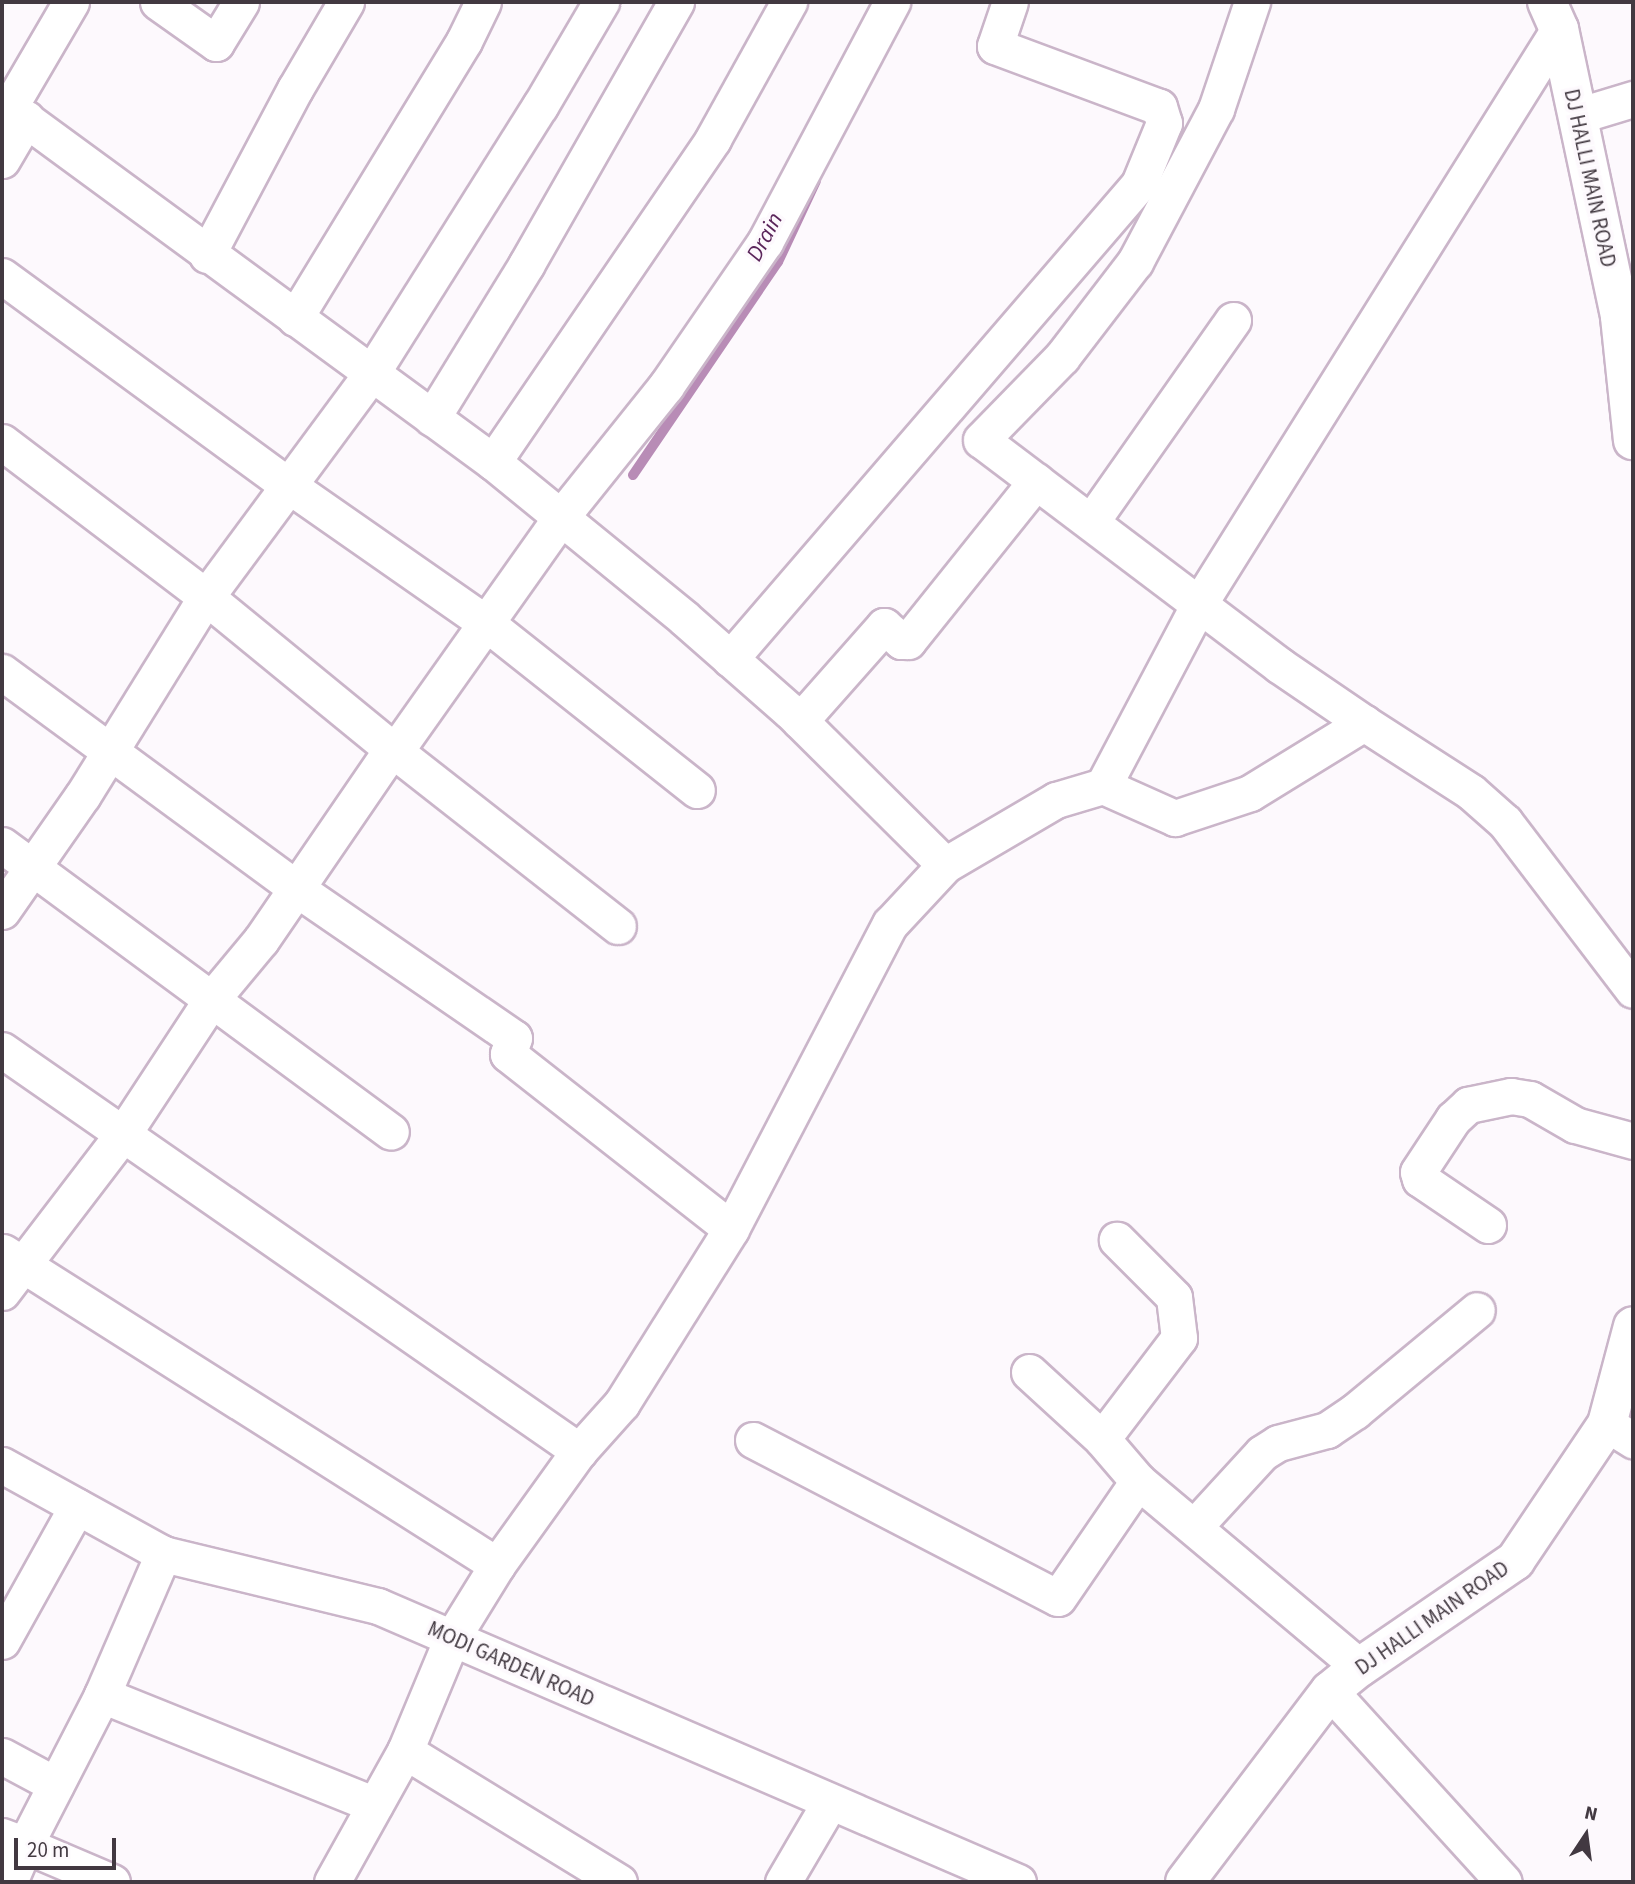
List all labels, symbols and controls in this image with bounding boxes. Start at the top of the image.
street label: DJ HALLI MAIN ROAD [1559,87,1621,269]
water label: Drain [741,208,789,266]
street label: DJ HALLI MAIN ROAD [1350,1556,1514,1680]
street label: MODI GARDEN ROAD [424,1616,598,1712]
text: N [1582,1799,1600,1829]
north arrow [1551,1800,1621,1870]
scale bar [18,1825,119,1869]
text: 20 m [27,1835,69,1865]

